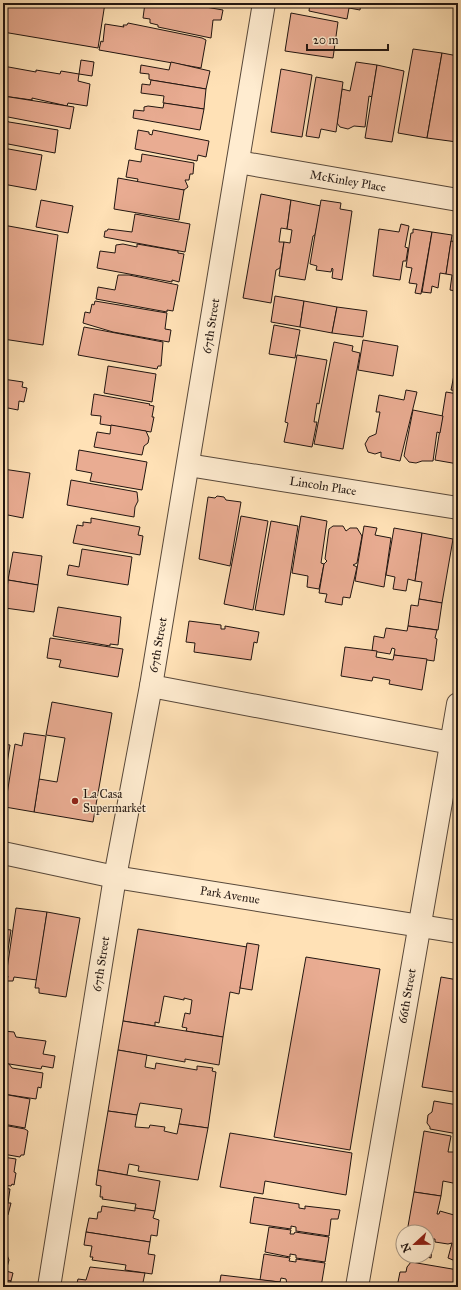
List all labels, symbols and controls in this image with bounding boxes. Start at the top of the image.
scale bar [307,26,388,52]
text: 20 m [313,33,339,47]
street label: McKinley Place [309,167,387,195]
street label: 67th Street [200,297,222,355]
street label: Lincoln Place [289,474,357,498]
street label: 67th Street [146,616,170,674]
place label: La Casa Supermarket [83,787,147,815]
marker: La Casa Supermarket [70,796,80,806]
street label: Park Avenue [199,883,261,907]
street label: 67th Street [90,935,112,993]
street label: 66th Street [395,967,419,1025]
north arrow [395,1224,435,1264]
text: N [398,1240,414,1254]

